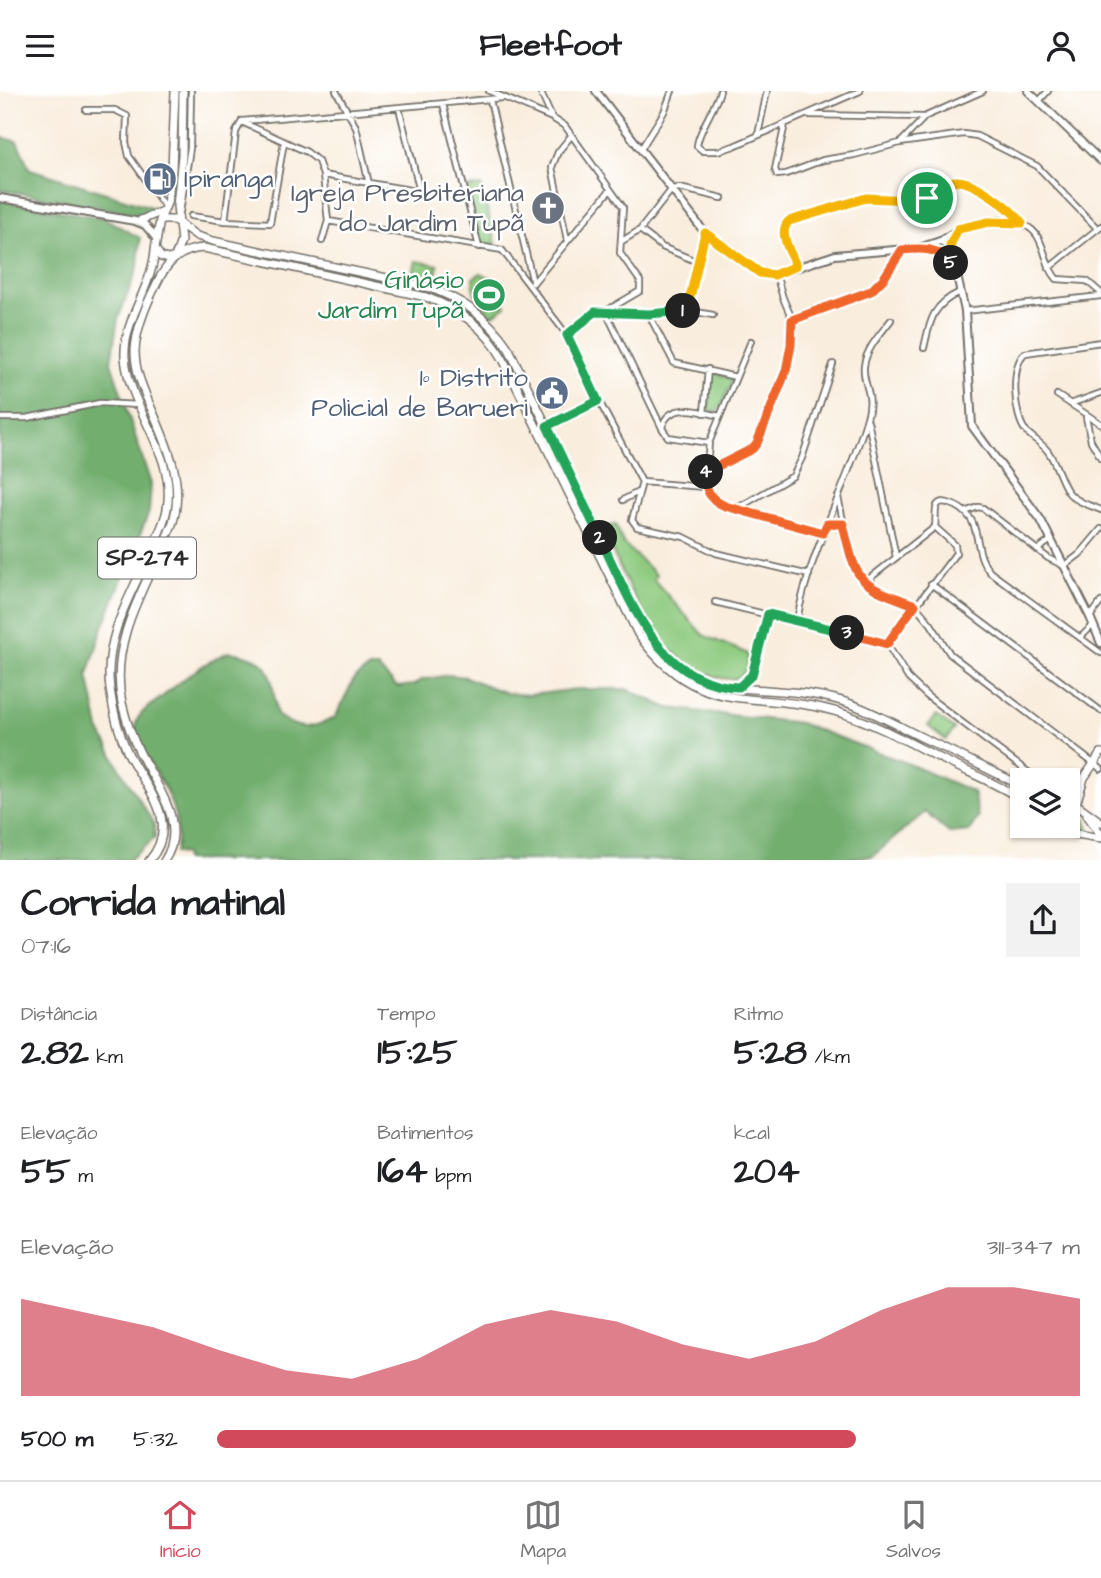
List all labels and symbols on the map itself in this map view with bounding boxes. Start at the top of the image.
fuel station icon: Ipiranga [141,160,179,198]
place label: Ipiranga [184,161,274,199]
pin [897,168,957,228]
place label: Igreja Presbiteriana do Jardim Tupã [291,175,524,241]
church icon: Igreja Presbiteriana do Jardim Tupã [529,189,567,227]
pin: 5 [934,245,968,281]
place label: Ginásio Jardim Tupã [318,262,464,328]
sports icon: Ginásio Jardim Tupã [470,276,508,314]
pin: 1 [666,293,700,329]
place label: 1º Distrito Policial de Barueri [311,360,528,426]
public building icon: 1º Distrito Policial de Barueri [533,374,571,412]
pin: 4 [688,455,724,489]
pin: 2 [582,521,618,555]
road number: SP-274 [98,537,196,579]
pin: 3 [830,615,864,651]

